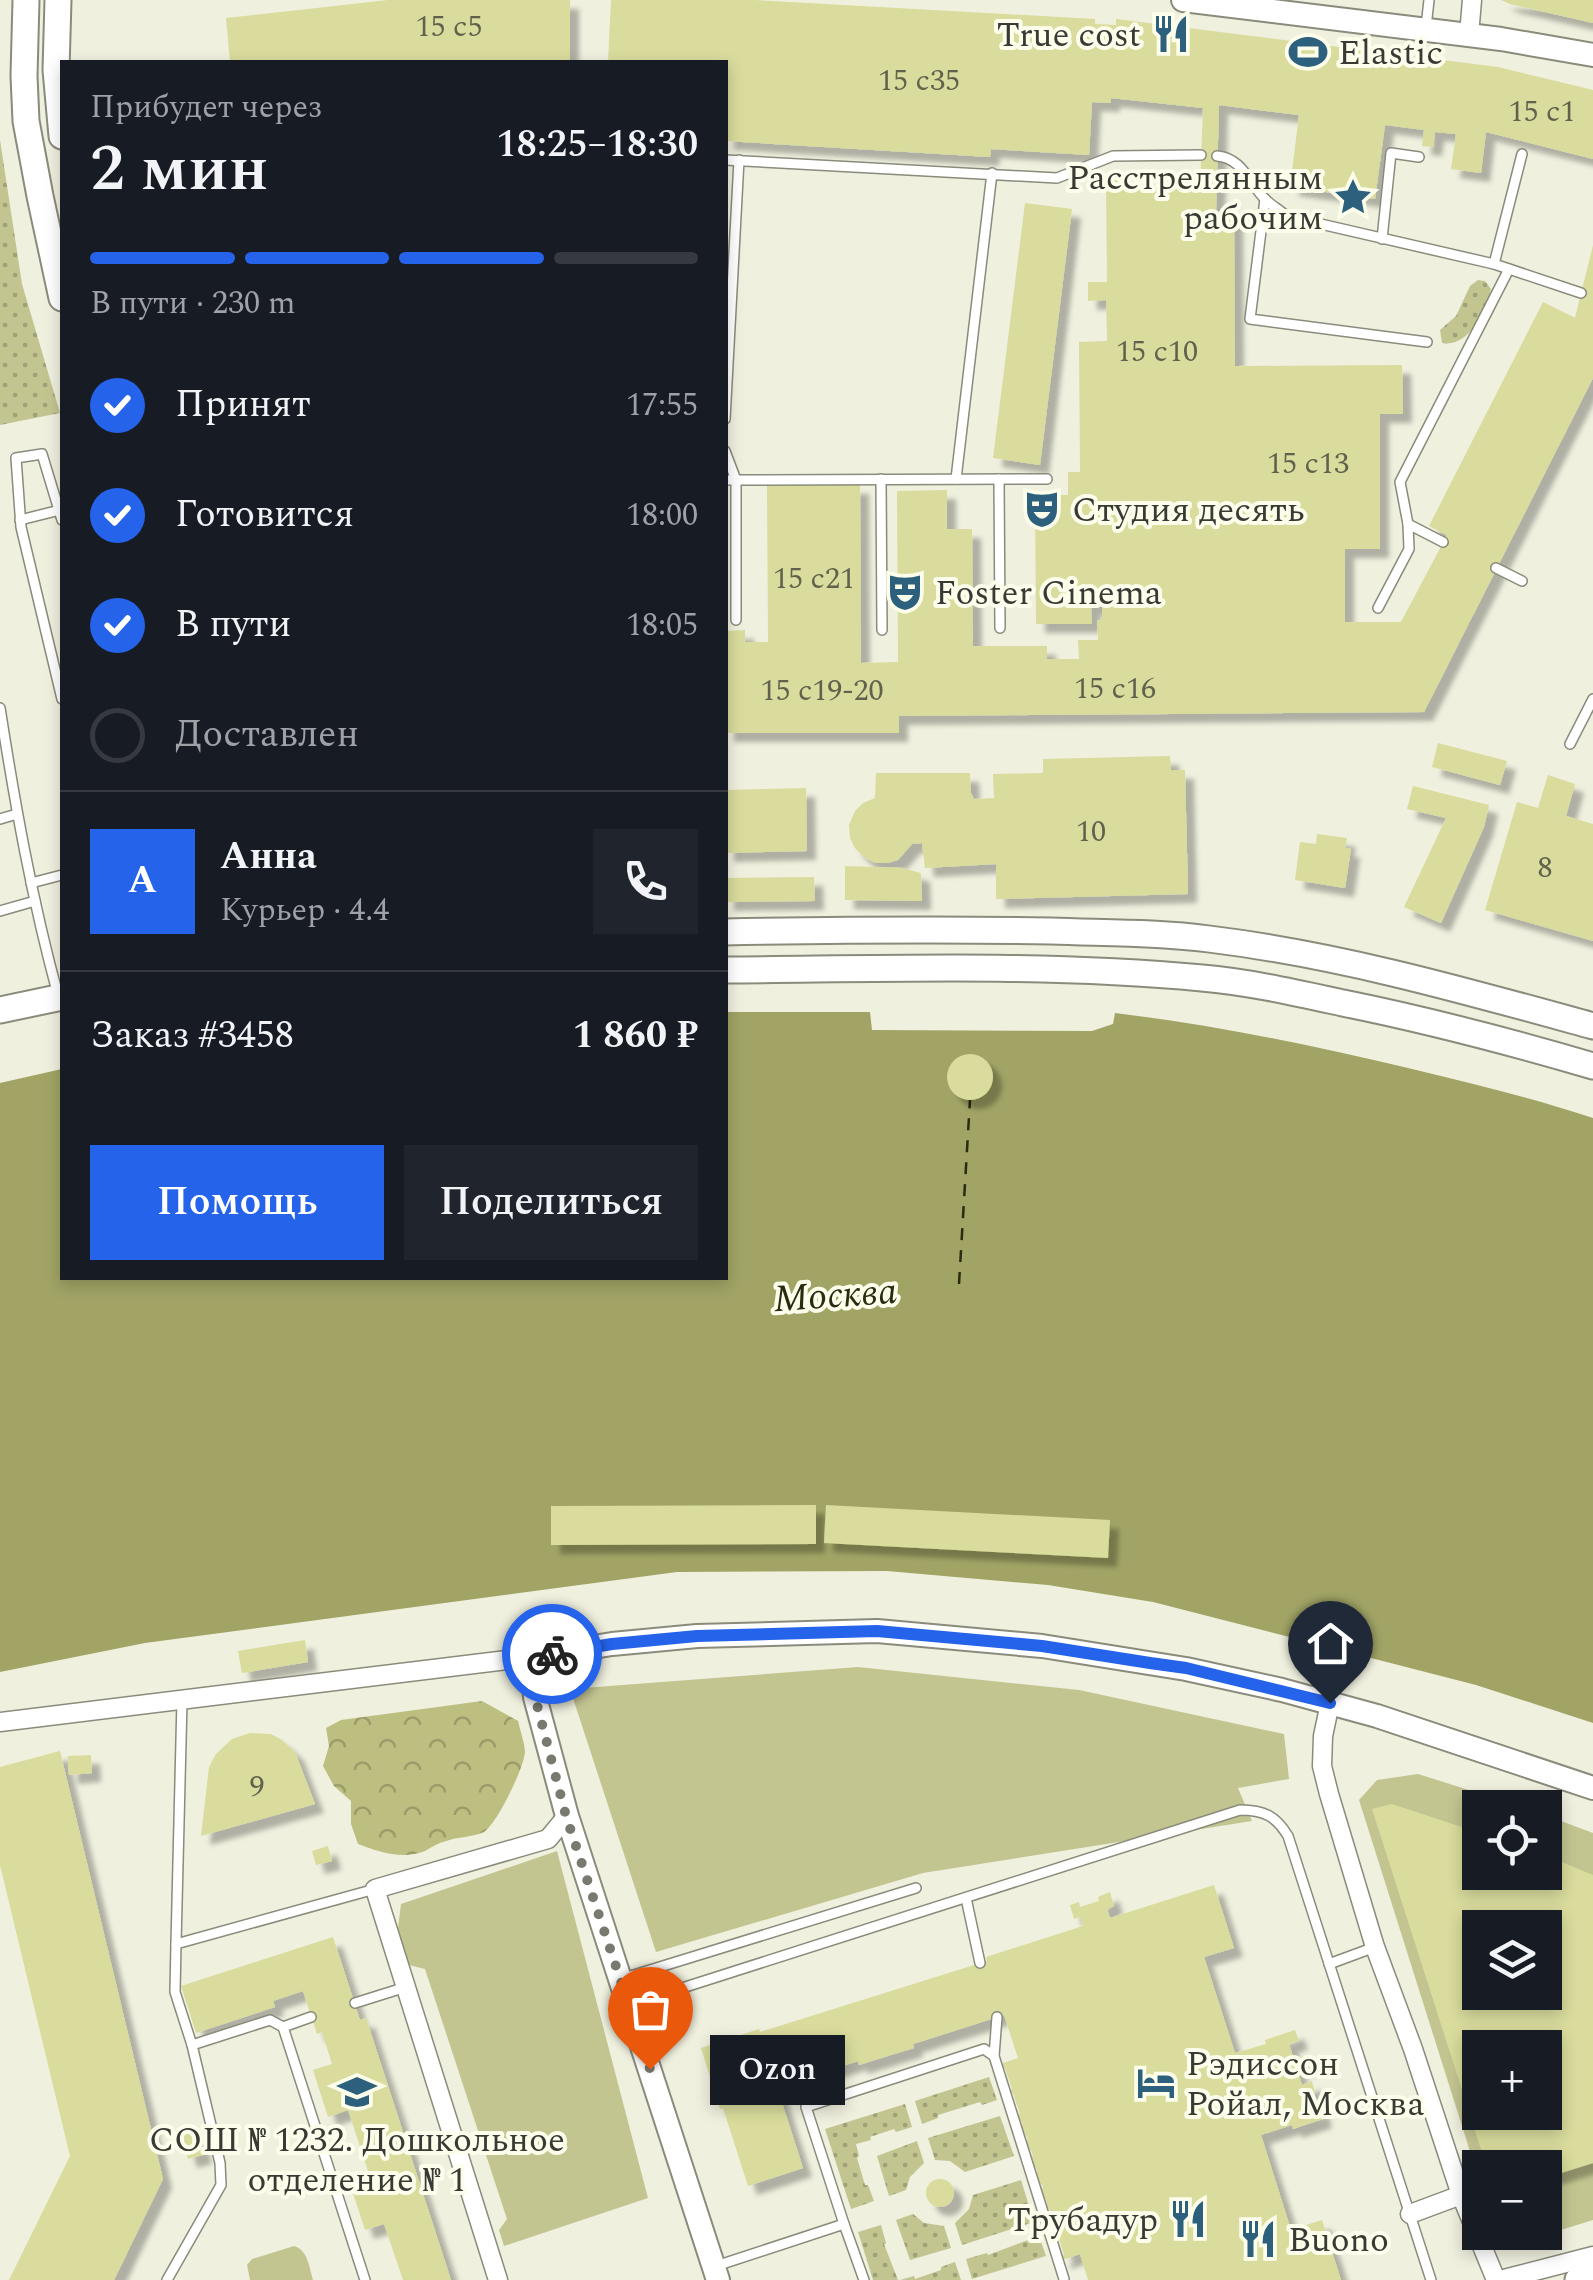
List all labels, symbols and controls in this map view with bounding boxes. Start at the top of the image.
house number: 15 с5 [416,4,482,50]
place label: True cost [996,9,1141,62]
restaurant icon: True cost [1150,13,1192,55]
place label: Elastic [1338,27,1443,80]
sports icon: Elastic [1287,31,1329,73]
house number: 15 с35 [878,58,960,104]
text: Прибудет через [90,83,322,132]
house number: 15 с1 [1509,89,1575,135]
text: 18:25–18:30 [496,116,698,174]
text: 2 мин [90,120,269,219]
place label: Расстрелянным рабочим [1067,152,1323,245]
place icon: Расстрелянным рабочим [1332,176,1374,218]
text: В пути · 230 m [90,279,296,328]
house number: 15 с10 [1116,329,1198,375]
text: Принят [175,376,311,434]
icon: check [90,378,145,433]
text: 17:55 [626,381,698,430]
house number: 15 с13 [1267,441,1349,487]
place label: Студия десять [1072,484,1304,537]
text: Готовится [175,486,354,544]
icon: check [90,488,145,543]
theatre icon: Студия десять [1021,488,1063,530]
text: 18:00 [626,491,698,540]
house number: 15 с21 [773,556,855,602]
place label: Foster Cinema [935,567,1162,620]
theatre icon: Foster Cinema [884,571,926,613]
text: В пути [175,596,291,654]
icon: check [90,598,145,653]
text: 18:05 [626,601,698,650]
house number: 15 с16 [1074,666,1156,712]
house number: 15 с19-20 [760,668,884,714]
text: Доставлен [175,706,359,764]
house number: 10 [1076,809,1106,855]
text: Анна [220,828,317,886]
button: phone [593,829,698,934]
house number: 8 [1538,845,1553,891]
text: А [128,852,157,910]
text: Курьер · 4.4 [220,886,389,935]
text: Заказ #3458 [90,1007,294,1065]
text: 1 860 ₽ [572,1007,698,1065]
button: Помощь [90,1145,384,1260]
button: Поделиться [404,1145,698,1260]
water label: Москва [771,1263,899,1329]
pin [1288,1601,1373,1704]
courier [502,1604,602,1704]
icon: home [1303,1616,1358,1671]
icon: bike [525,1627,580,1682]
house number: 9 [250,1764,265,1810]
map controls [1462,1790,1562,2250]
button: locate [1462,1790,1562,1890]
button: layers [1462,1910,1562,2010]
pin [608,1967,693,2070]
icon: bag [623,1982,678,2037]
button: + [1462,2030,1562,2130]
callout: Ozon [710,2034,845,2104]
place label: Рэдиссон Ройал, Москва [1186,2038,1425,2131]
text: Ozon [739,2045,816,2094]
hotel icon: Рэдиссон Ройал, Москва [1135,2062,1177,2104]
school or university icon: СОШ № 1232. Дошкольное отделение № 1 [336,2071,378,2113]
place label: СОШ № 1232. Дошкольное отделение № 1 [149,2114,565,2207]
button: − [1462,2150,1562,2250]
place label: Трубадур [1007,2194,1158,2247]
restaurant icon: Трубадур [1167,2198,1209,2240]
place label: Buono [1288,2214,1389,2267]
restaurant icon: Buono [1237,2218,1279,2260]

